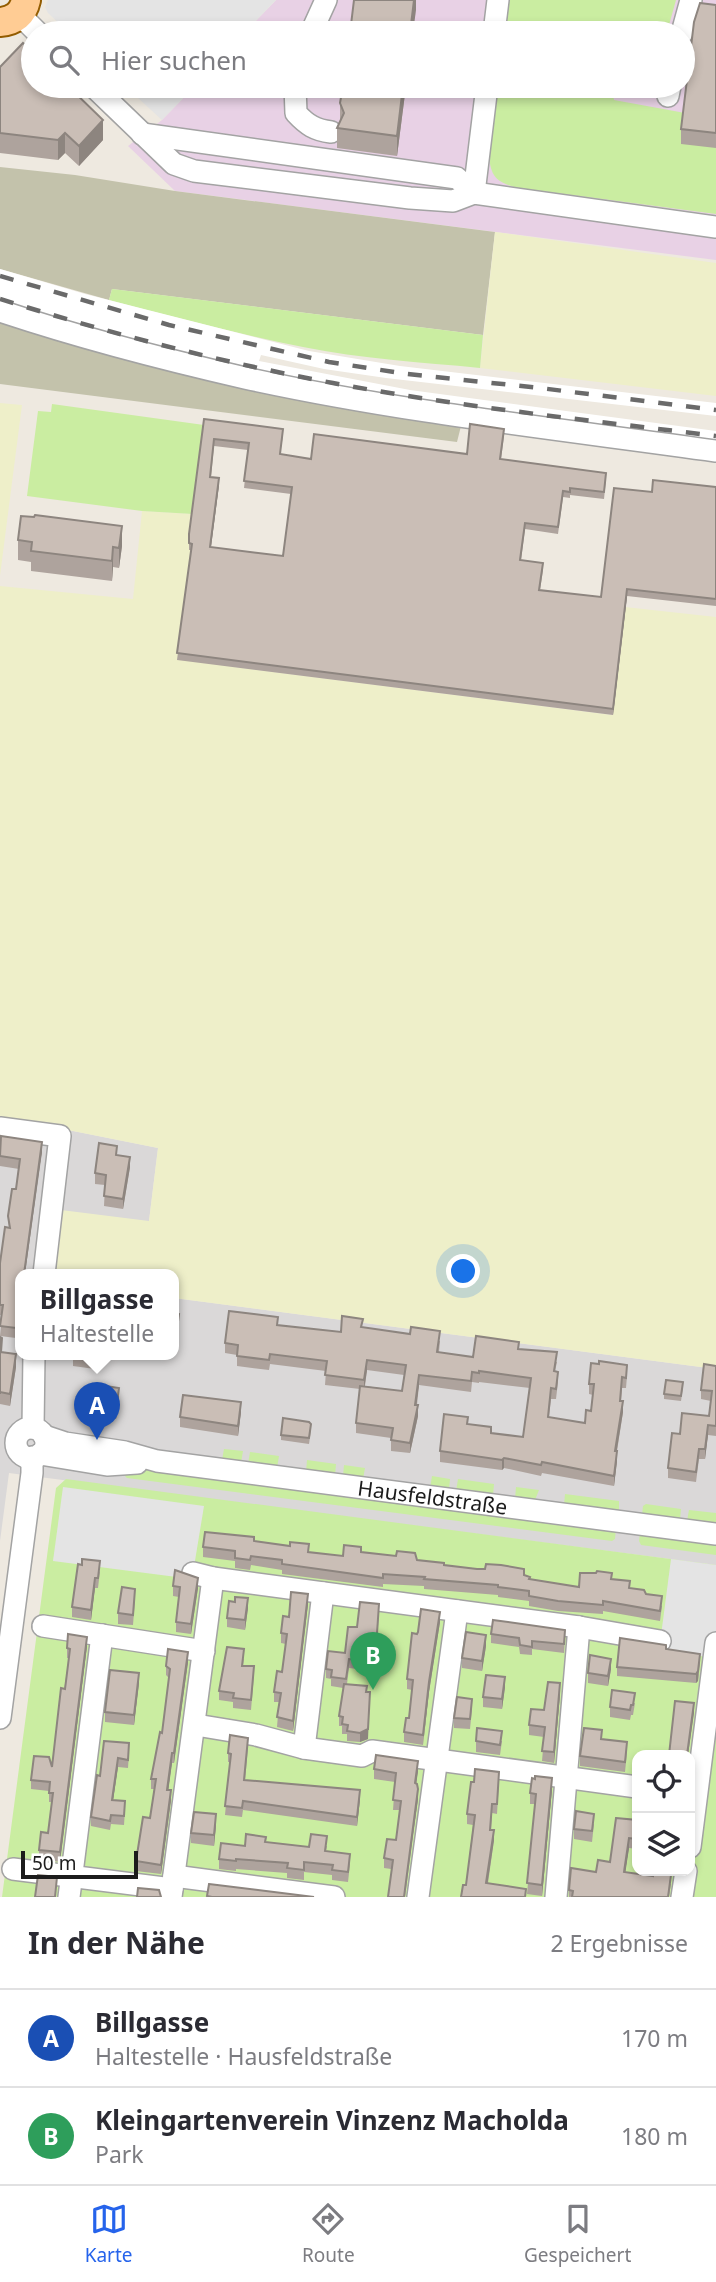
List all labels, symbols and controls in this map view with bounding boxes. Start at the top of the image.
search box [21,21,695,98]
icon: search [45,41,83,79]
text: Hier suchen [101,42,247,78]
your location [446,1254,480,1288]
popup [15,1269,179,1360]
text: Billgasse [40,1281,154,1317]
text: Haltestelle [40,1317,154,1349]
pin: A [74,1382,120,1440]
street label: Hausfeldstraße [356,1473,509,1521]
pin: B [350,1632,396,1690]
map controls [632,1750,695,1876]
button: locate [632,1750,695,1813]
button: layers [632,1813,695,1876]
scale bar [21,1848,138,1880]
text: 50 m [32,1850,76,1876]
text: In der Nähe [28,1922,205,1963]
text: 2 Ergebnisse [550,1927,688,1959]
text: Billgasse [95,2004,209,2040]
text: A [43,2022,59,2054]
text: 170 m [621,2022,688,2054]
text: Haltestelle · Hausfeldstraße [95,2040,392,2072]
text: Kleingartenverein Vinzenz Macholda [95,2102,569,2138]
text: B [43,2120,59,2152]
text: 180 m [621,2120,688,2152]
text: Park [95,2138,144,2170]
tab: Karte [85,2200,133,2268]
tab: Route [302,2200,355,2268]
tab: Gespeichert [524,2200,631,2268]

